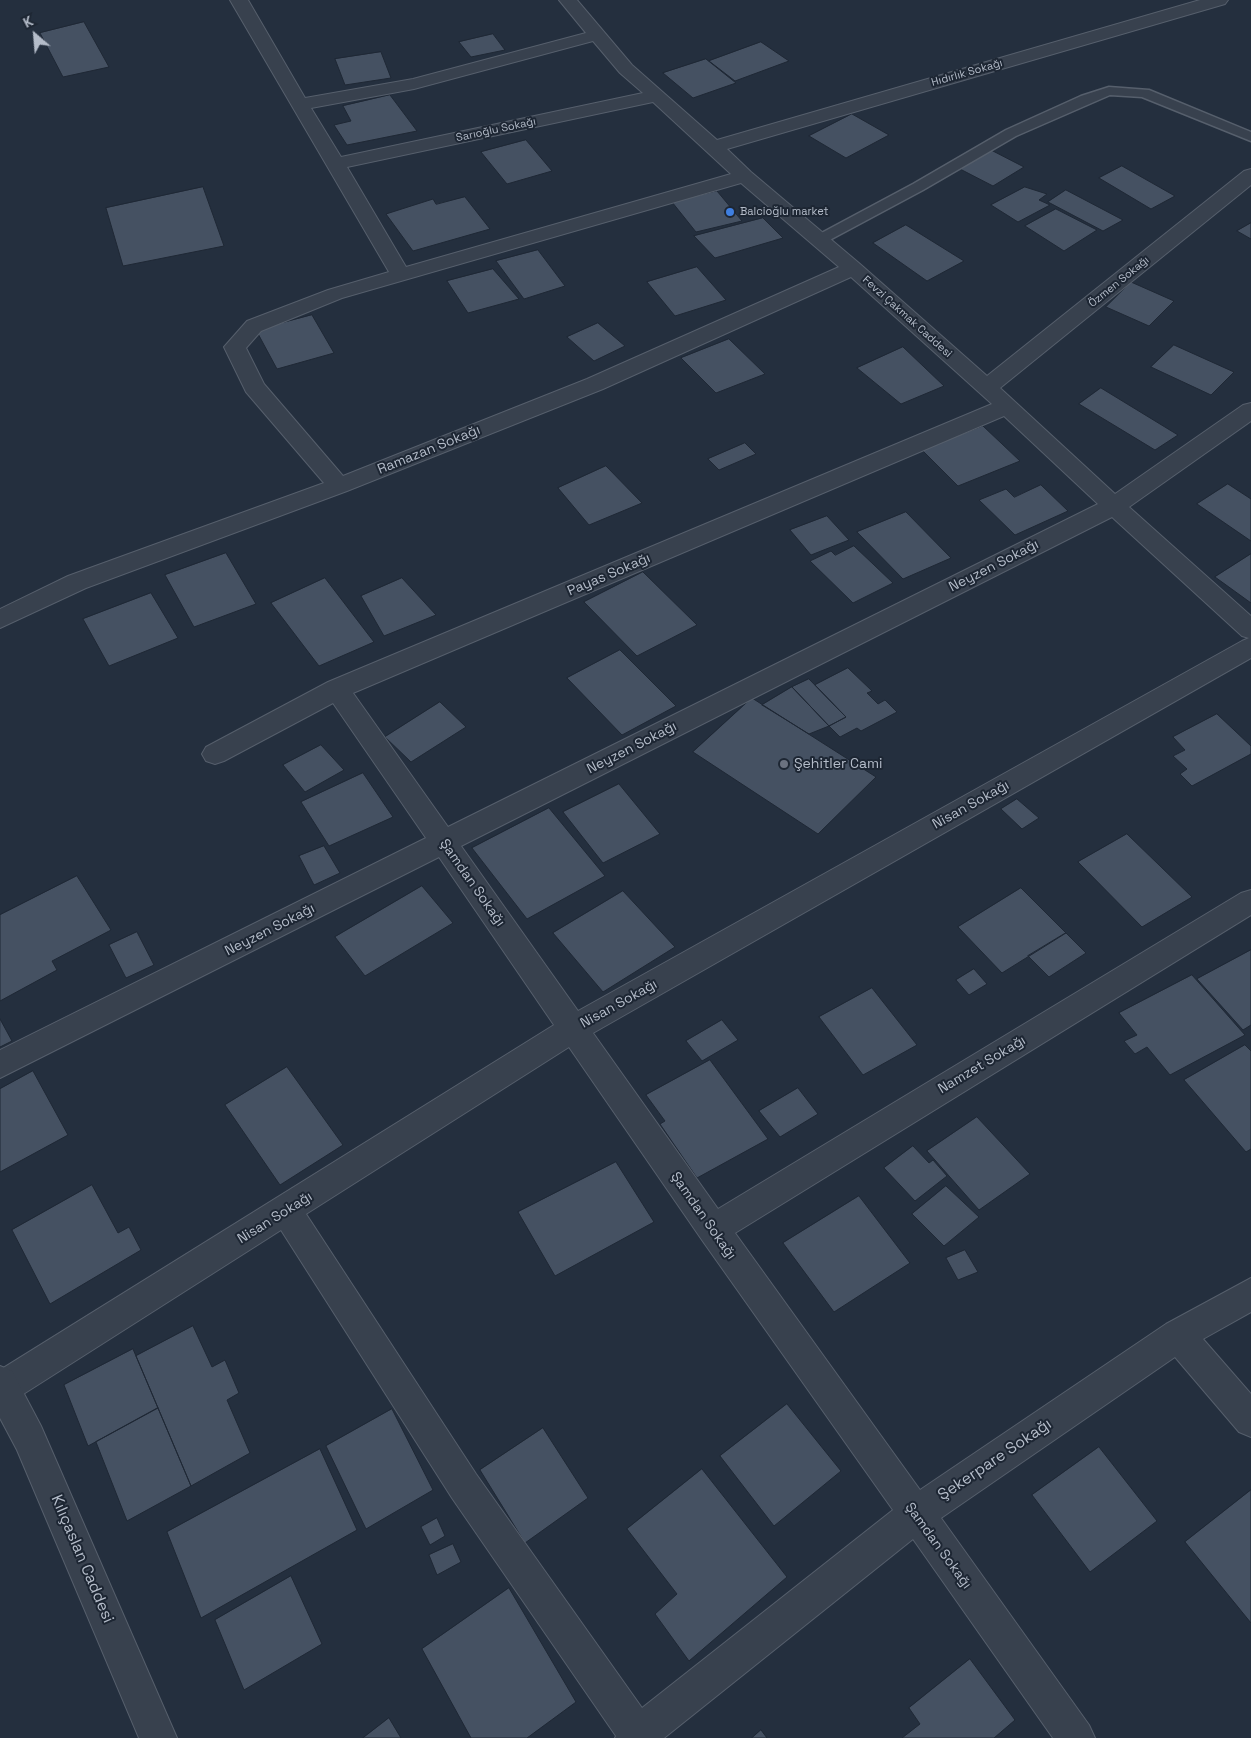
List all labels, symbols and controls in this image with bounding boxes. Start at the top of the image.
north arrow [10,10,60,60]
text: K [20,12,36,32]
street label: Hıdırlık Sokağı [930,57,1004,89]
street label: Sarıoğlu Sokağı [455,115,537,145]
place label: Balcioğlu market [740,205,829,219]
marker: Balcioğlu market [724,206,736,218]
street label: Özmen Sokağı [1086,254,1152,310]
street label: Fevzi Çakmak Caddesi [860,273,954,361]
street label: Ramazan Sokağı [375,422,483,478]
street label: Neyzen Sokağı [946,536,1042,596]
street label: Payas Sokağı [565,550,653,600]
street label: Neyzen Sokağı [584,718,680,778]
place label: Şehitler Cami [794,756,882,772]
marker: Şehitler Cami [778,758,790,770]
street label: Nisan Sokağı [930,777,1012,833]
street label: Şamdan Sokağı [436,836,508,930]
street label: Neyzen Sokağı [222,900,318,960]
street label: Nisan Sokağı [578,976,660,1032]
street label: Namzet Sokağı [935,1032,1029,1098]
street label: Şamdan Sokağı [667,1169,739,1263]
street label: Nisan Sokağı [234,1188,316,1248]
street label: Şekerpare Sokağı [934,1415,1056,1505]
street label: Kılıçaslan Caddesi [46,1492,118,1626]
street label: Şamdan Sokağı [901,1499,975,1593]

